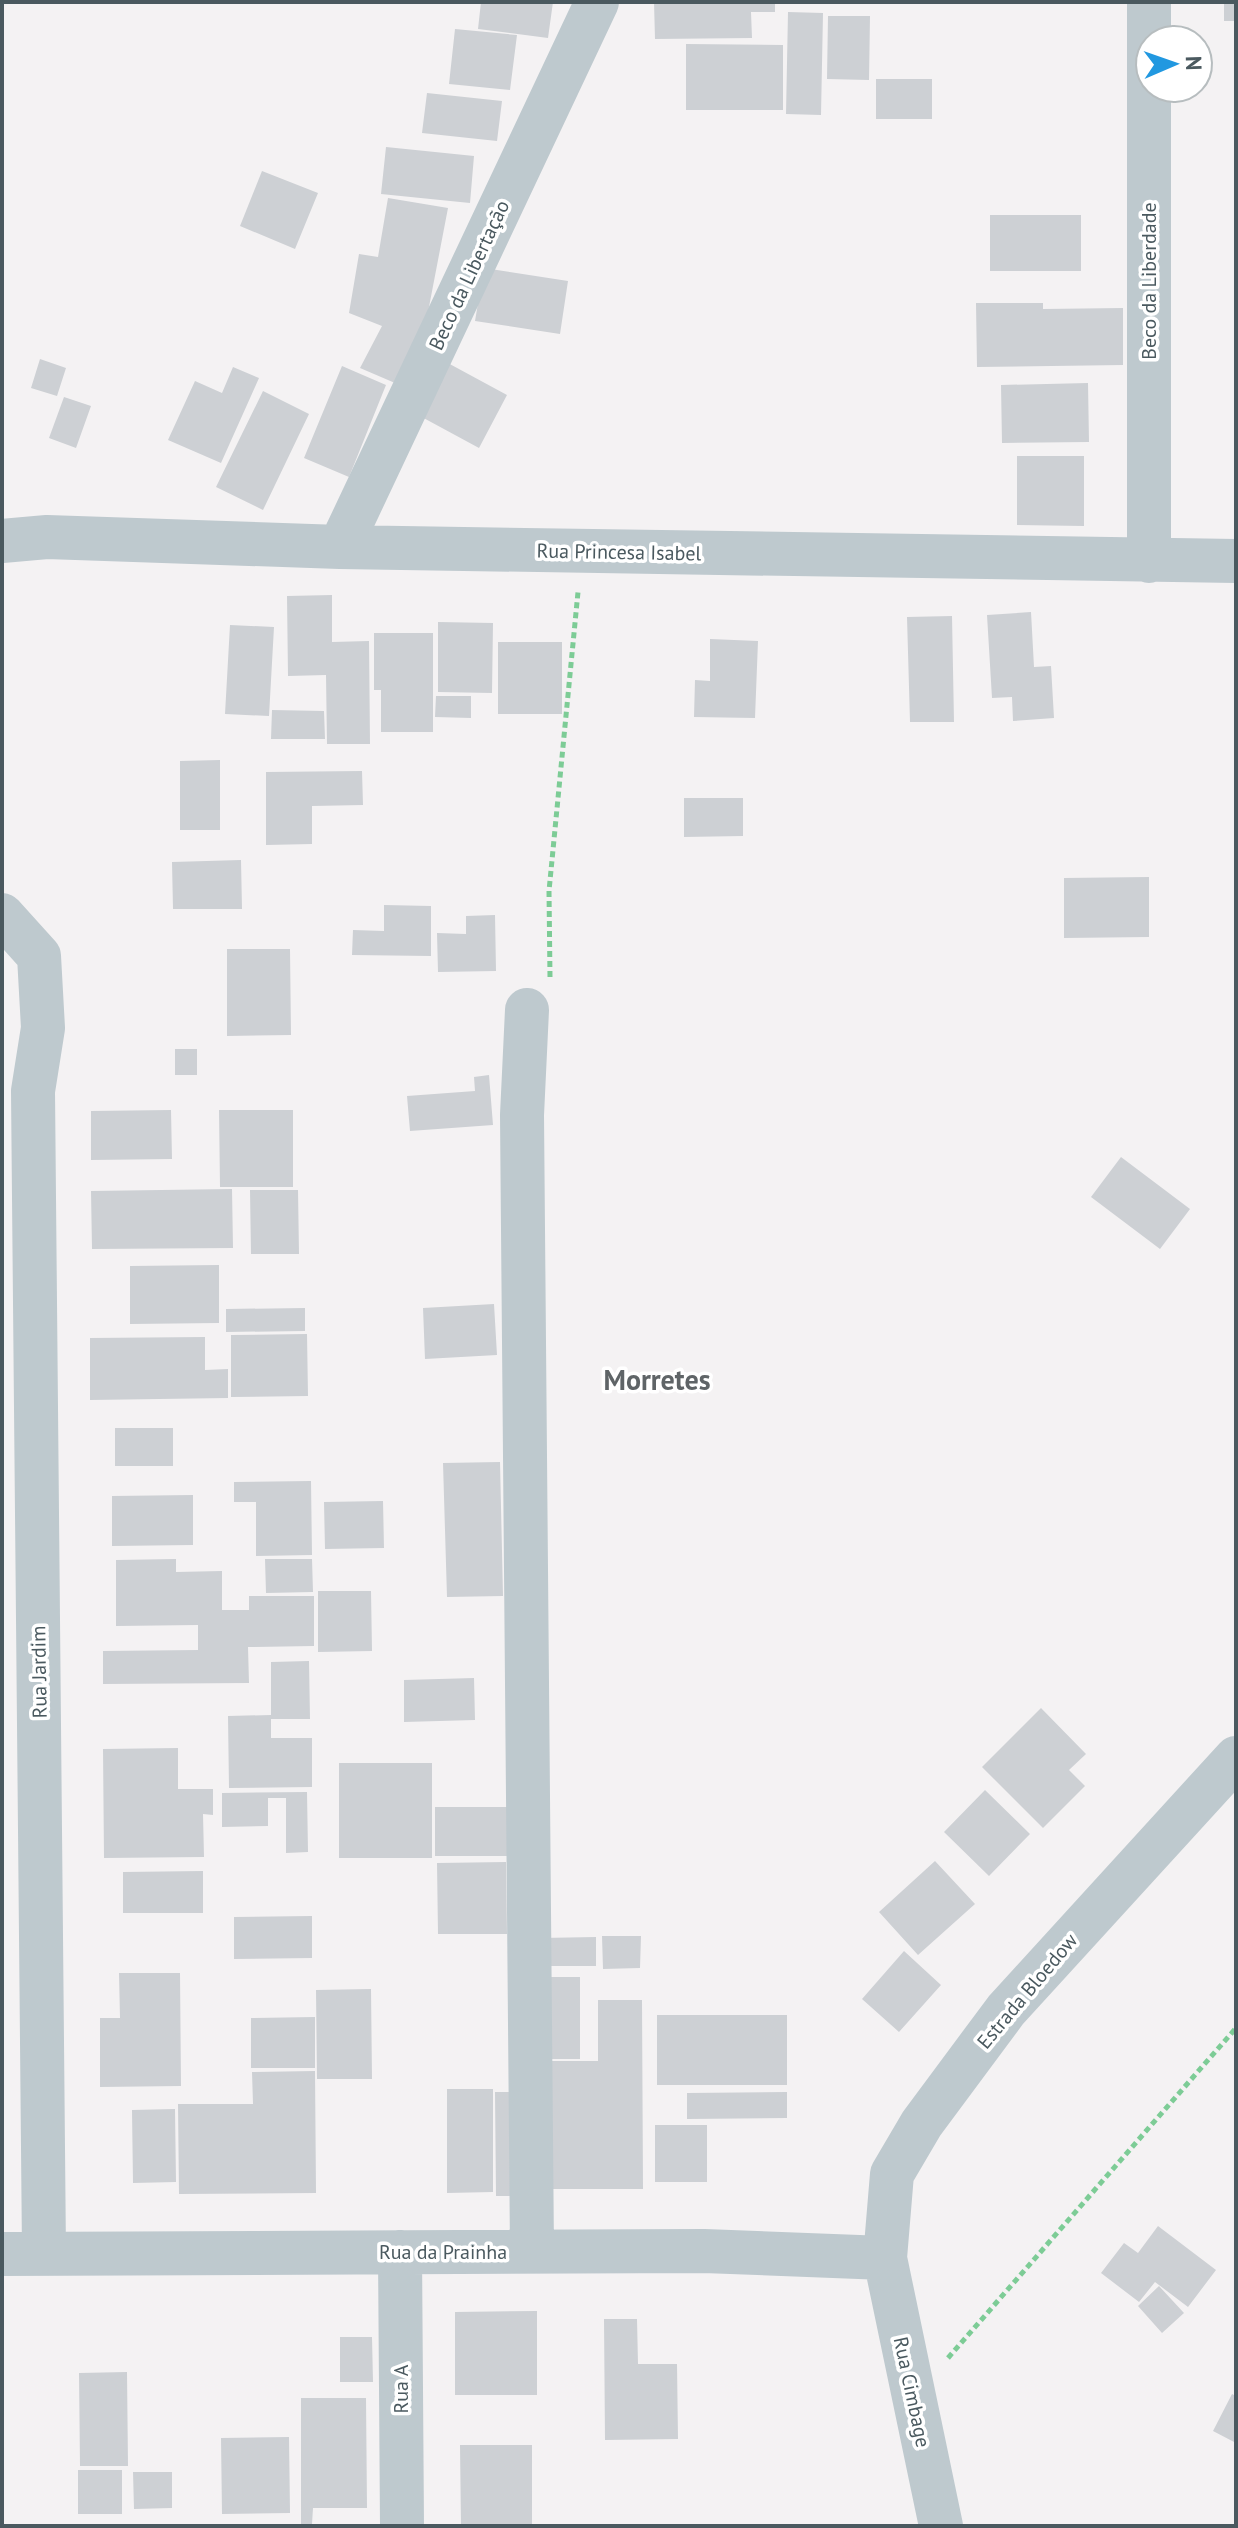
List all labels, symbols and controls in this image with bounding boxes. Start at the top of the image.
north arrow [1134,24,1214,104]
text: N [1180,56,1208,71]
street label: Beco da Libertação [423,196,515,354]
street label: Beco da Liberdade [1136,202,1162,360]
street label: Rua Princesa Isabel [536,538,702,566]
district label: Morretes [604,1361,711,1398]
street label: Rua Jardim [25,1625,53,1719]
street label: Estrada Bloedow [971,1928,1083,2054]
street label: Rua da Prainha [379,2239,507,2265]
street label: Rua Cimbage [888,2334,936,2450]
street label: Rua A [388,2364,414,2413]

